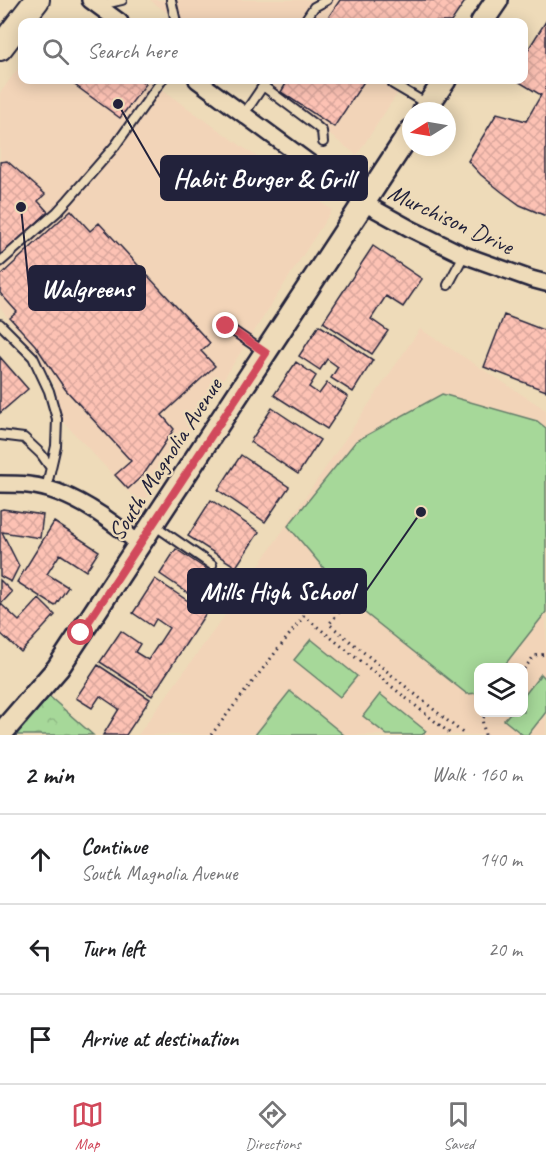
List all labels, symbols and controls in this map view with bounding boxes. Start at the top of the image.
search box [18,18,528,84]
icon: search [39,35,72,68]
text: Search here [87,37,177,65]
north arrow [402,102,456,156]
callout: Habit Burger & Grill [161,156,367,200]
text: Habit Burger & Grill [173,162,360,195]
street label: Murchison Drive [384,177,520,262]
callout: Walgreens [29,266,145,310]
text: Walgreens [41,272,136,305]
route end [212,312,238,338]
street label: South Magnolia Avenue [101,370,230,546]
callout: Mills High School [188,569,366,613]
text: Mills High School [200,575,358,608]
route start [67,619,93,645]
map controls [474,663,528,717]
button: layers [474,663,528,717]
text: 2 min [24,758,74,791]
text: Walk · 160 m [432,762,522,787]
text: Continue [81,833,147,861]
icon: ahead [24,843,57,876]
text: 140 m [479,847,522,872]
text: South Magnolia Avenue [81,861,238,886]
icon: left [24,933,57,966]
text: Turn left [81,935,145,963]
text: 20 m [488,937,522,962]
icon: arrive [24,1023,57,1056]
text: Arrive at destination [81,1025,238,1053]
tab: Map [71,1098,104,1154]
tab: Directions [245,1098,301,1154]
tab: Saved [442,1098,475,1154]

